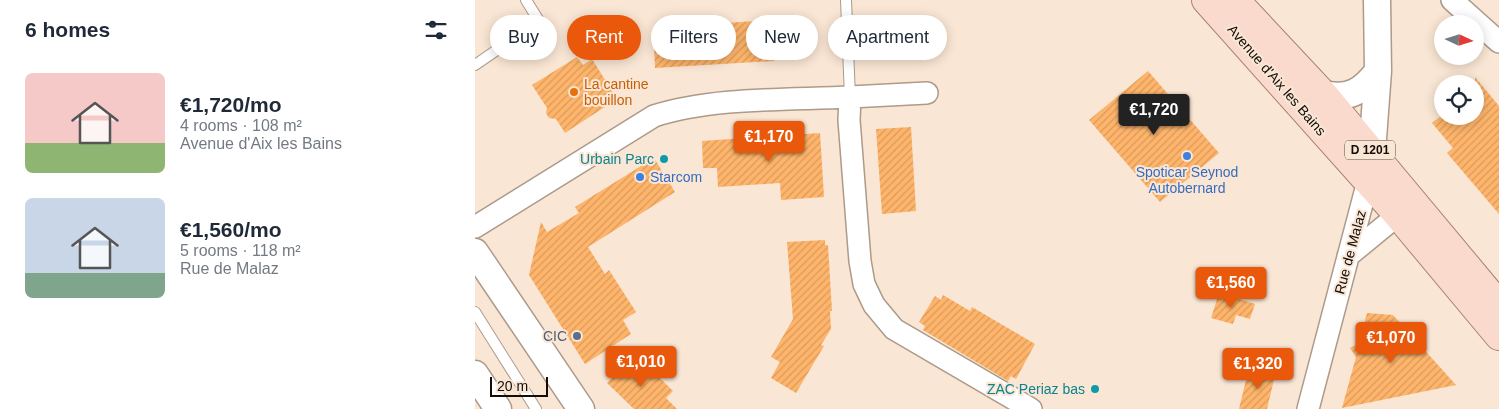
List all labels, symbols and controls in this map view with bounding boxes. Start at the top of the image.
chip: Buy [490,15,557,60]
chip: Rent [567,15,641,60]
chip: Filters [651,15,736,60]
chip: New [746,15,818,60]
chip: Apartment [828,15,947,60]
north arrow [1434,15,1484,65]
map controls [1434,15,1484,125]
icon: filters [422,16,450,44]
text: 6 homes [25,18,110,41]
street label: Avenue d'Aix les Bains [1224,21,1330,139]
button: locate [1434,75,1484,125]
place label: La cantine bouillon [584,76,649,108]
marker: La cantine bouillon [568,86,580,98]
icon: home [65,93,125,153]
text: €1,720/mo [180,93,282,116]
pin: €1,720 [1113,94,1195,136]
text: €1,720 [1130,101,1178,118]
text: 4 rooms · 108 m² [180,117,302,134]
pin: €1,170 [728,120,810,163]
text: €1,170 [745,128,793,145]
text: Avenue d'Aix les Bains [180,135,342,152]
road number: D 1201 [1345,140,1395,160]
marker: Spoticar Seynod Autobernard [1181,150,1193,162]
place label: Urbain Parc [580,151,654,167]
marker: Urbain Parc [658,153,670,165]
place label: Spoticar Seynod Autobernard [1136,164,1238,196]
place label: Starcom [650,169,702,185]
marker: Starcom [634,171,646,183]
street label: Rue de Malaz [1331,208,1369,296]
icon: home [65,218,125,278]
text: €1,560/mo [180,218,282,241]
text: 5 rooms · 118 m² [180,242,301,259]
text: Rue de Malaz [180,260,279,277]
pin: €1,560 [1190,266,1272,309]
text: €1,560 [1207,274,1255,291]
pin: €1,070 [1350,322,1432,364]
place label: CIC [543,328,567,344]
text: €1,070 [1367,329,1415,346]
marker: CIC [571,330,583,342]
pin: €1,010 [600,346,682,388]
pin: €1,320 [1217,348,1299,390]
text: €1,010 [617,353,665,370]
text: €1,320 [1234,355,1282,372]
scale bar [490,374,547,397]
text: 20 m [497,378,528,394]
place label: ZAC Periaz bas [987,381,1085,397]
marker: ZAC Periaz bas [1089,383,1101,395]

